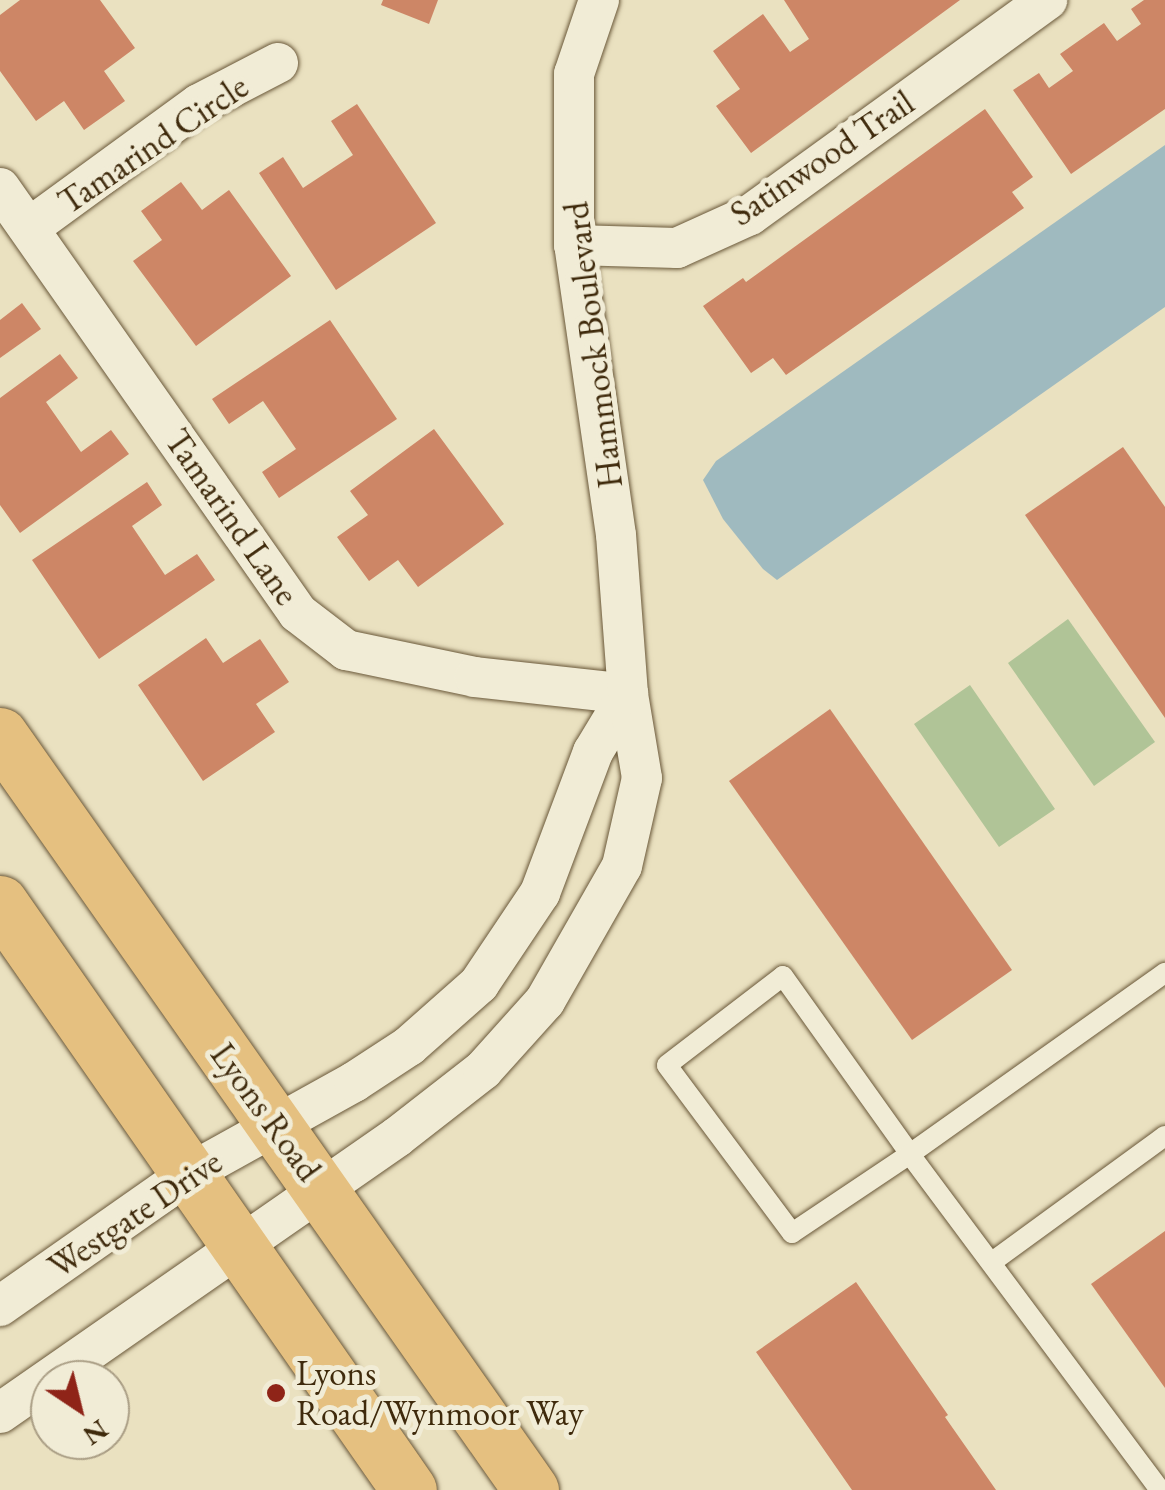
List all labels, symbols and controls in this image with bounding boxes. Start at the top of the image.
street label: Tamarind Circle [50,65,256,223]
street label: Satinwood Trail [722,81,922,235]
street label: Hammock Boulevard [555,199,631,491]
street label: Tamarind Lane [156,421,308,613]
street label: Lyons Road [202,1035,330,1189]
street label: Westgate Drive [40,1141,230,1287]
place label: Lyons Road/Wynmoor Way [296,1352,584,1434]
north arrow [30,1360,130,1460]
marker: Lyons Road/Wynmoor Way [265,1382,287,1404]
text: N [76,1412,116,1454]

